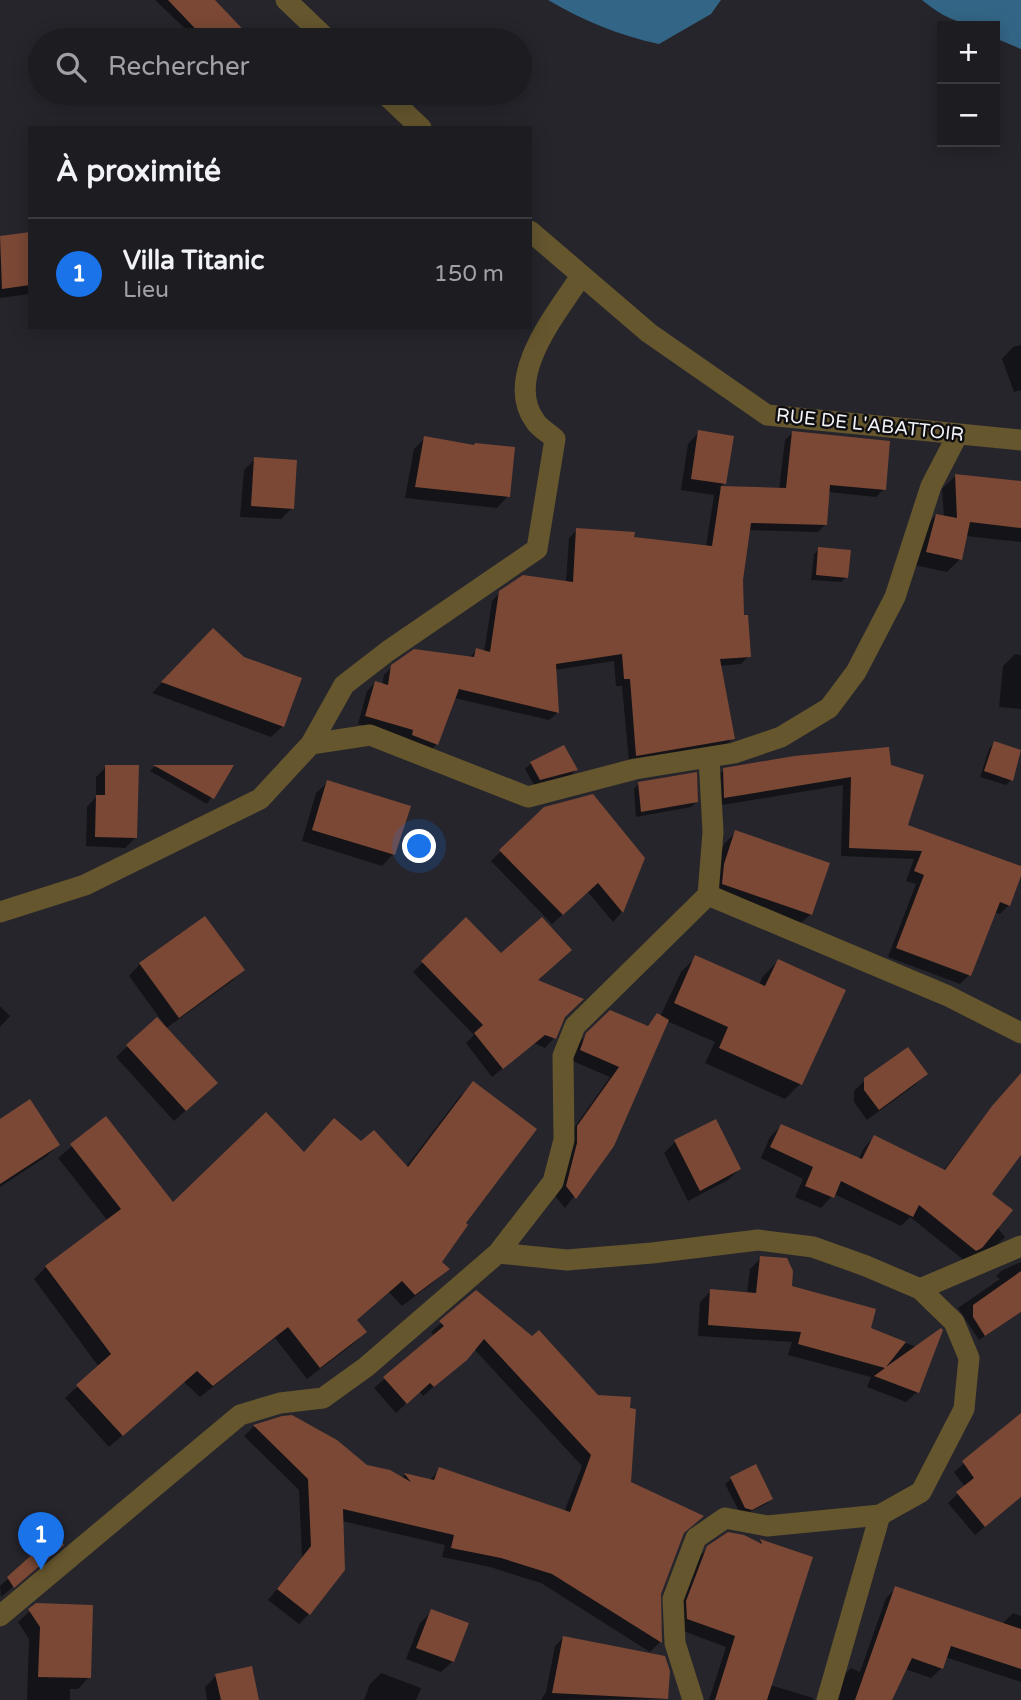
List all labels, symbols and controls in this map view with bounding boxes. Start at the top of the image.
map controls [937,21,1000,147]
button: + [937,21,1000,84]
search box [28,28,532,105]
icon: search [52,48,90,86]
text: Rechercher [108,51,250,82]
button: − [937,84,1000,147]
text: À proximité [56,153,221,190]
text: Villa Titanic [123,245,264,276]
text: 1 [72,260,86,288]
text: 150 m [434,260,504,288]
text: Lieu [123,276,169,304]
street label: RUE DE L'ABATTOIR [775,404,965,446]
your location [402,829,436,863]
pin: 1 [18,1512,64,1570]

